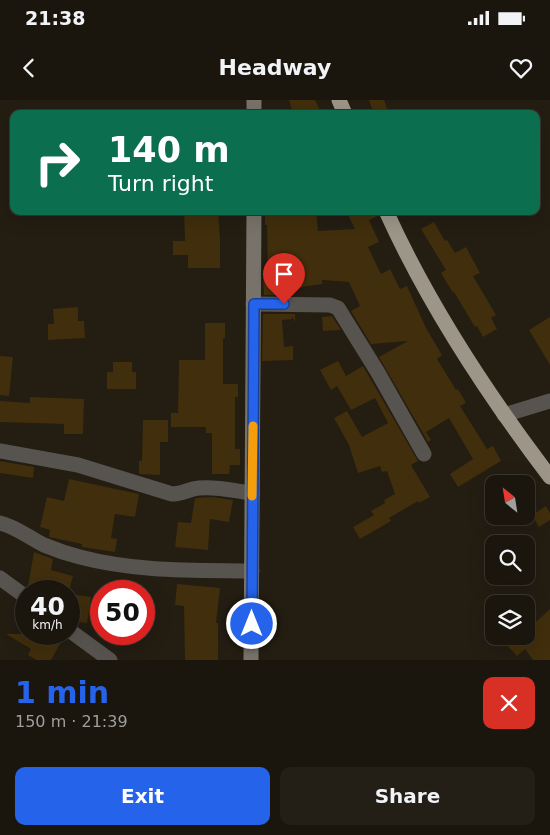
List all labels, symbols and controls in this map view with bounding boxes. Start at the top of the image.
text: 21:38 [25,7,85,29]
icon: back [15,54,43,82]
icon: heart [507,54,535,82]
text: Headway [219,55,331,80]
icon: right [25,130,90,195]
text: 140 m [108,130,230,170]
text: Turn right [108,171,213,196]
pin [263,253,305,304]
icon: arrive [270,260,298,288]
north arrow [485,475,535,525]
map controls [485,475,535,645]
button: search [485,535,535,585]
speed limit sign: 50 [90,580,155,645]
text: 40 [30,592,65,621]
button: layers [485,595,535,645]
position arrow [225,597,277,649]
text: km/h [32,618,63,632]
text: 1 min [15,675,109,710]
button: close [483,677,535,729]
text: 150 m · 21:39 [15,712,128,731]
button: Exit [15,767,270,825]
button: Share [280,767,535,825]

